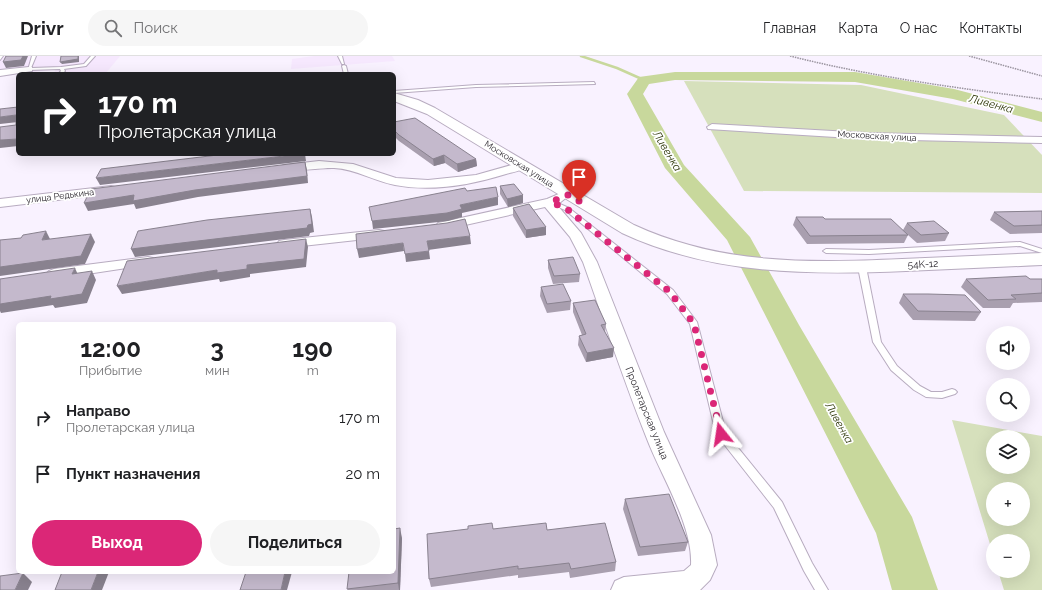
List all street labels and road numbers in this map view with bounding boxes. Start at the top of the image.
street label: Московская улица [837,129,917,143]
street label: Московская улица [483,139,555,189]
street label: улица Редькина [25,187,95,205]
street label: 54K-12 [907,258,939,270]
street label: Пролетарская улица [623,365,671,461]

